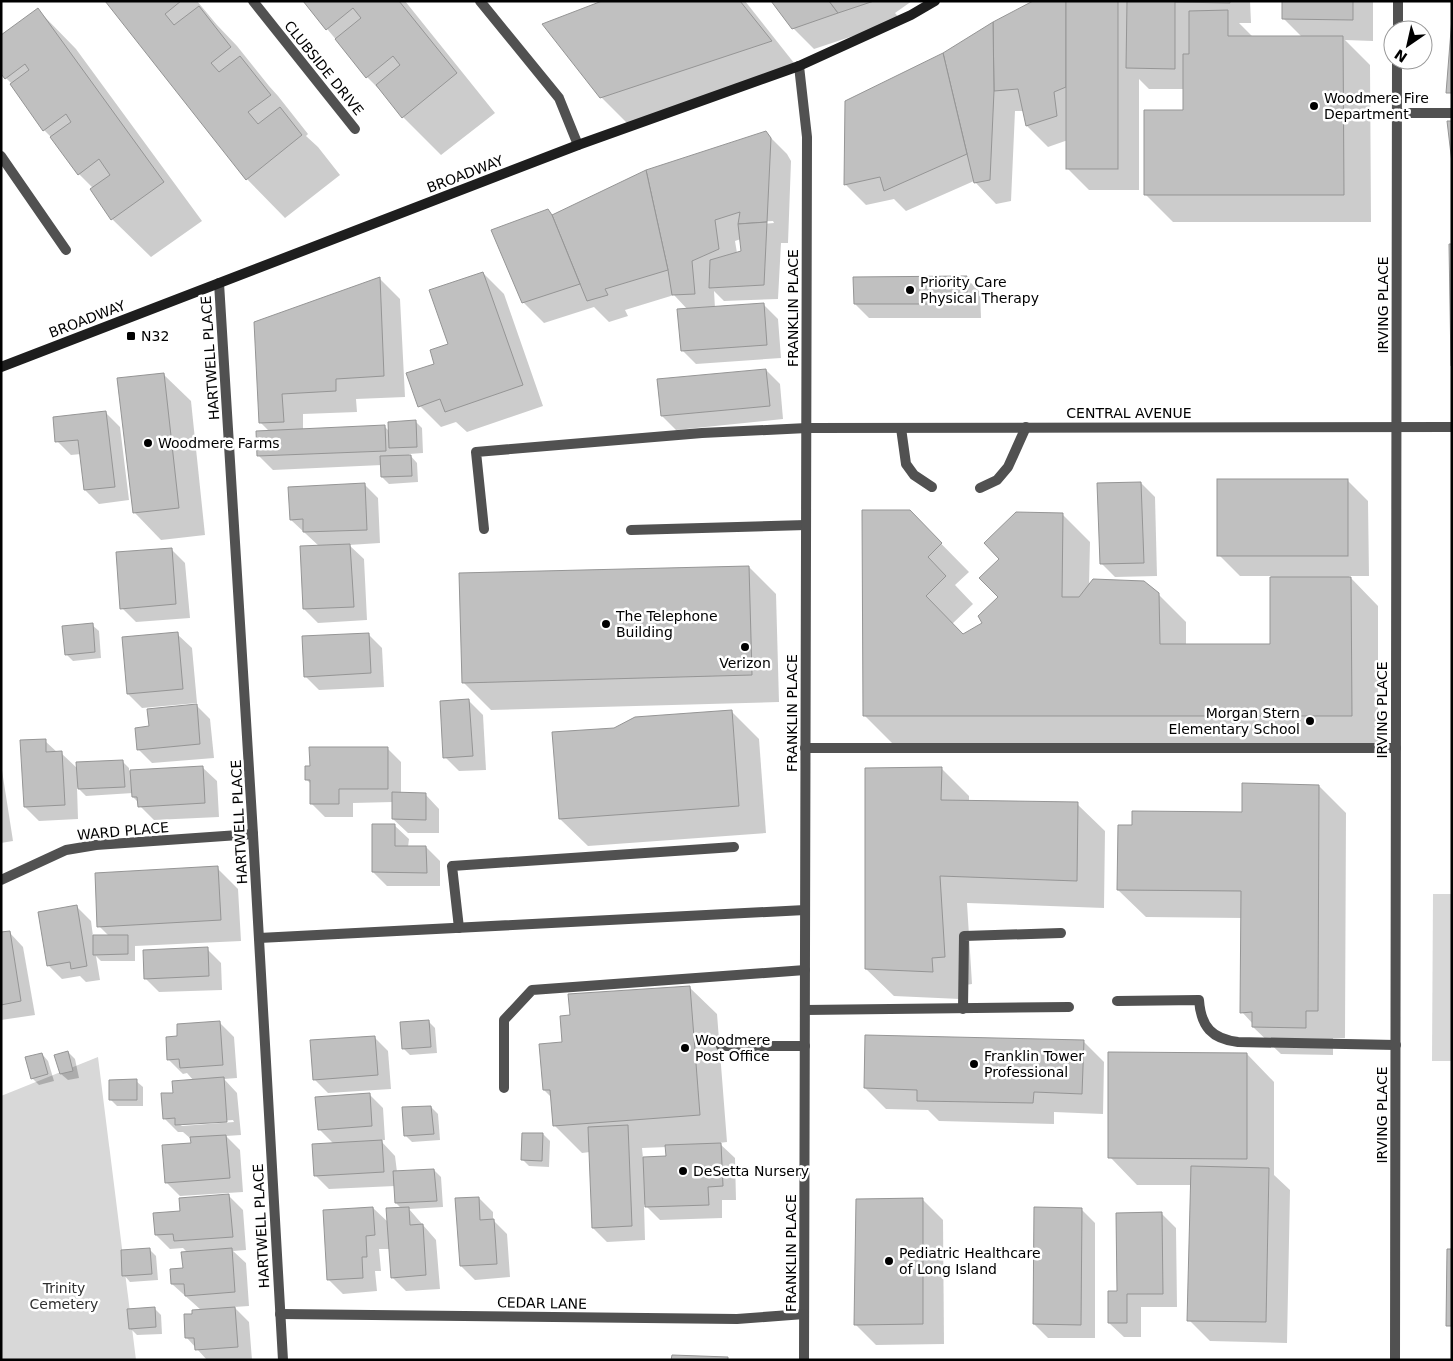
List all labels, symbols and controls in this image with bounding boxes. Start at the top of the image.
street label: CLUBSIDE DRIVE [281,18,367,118]
north arrow [1383,20,1433,70]
text: N [1391,46,1410,66]
place label: Woodmere Fire Department [1324,90,1429,122]
marker: Woodmere Fire Department [1308,100,1320,112]
street label: BROADWAY [425,152,506,196]
street label: FRANKLIN PLACE [785,249,801,367]
street label: IRVING PLACE [1375,256,1391,354]
place label: Priority Care Physical Therapy [920,274,1039,306]
marker: Priority Care Physical Therapy [904,284,916,296]
street label: HARTWELL PLACE [198,295,222,421]
street label: BROADWAY [47,297,128,341]
place label: N32 [141,328,169,344]
marker: N32 [125,330,137,342]
street label: CENTRAL AVENUE [1066,405,1192,421]
place label: Woodmere Farms [158,435,280,451]
marker: Woodmere Farms [142,437,154,449]
place label: The Telephone Building [615,608,718,640]
marker: The Telephone Building [600,618,612,630]
marker: Verizon [739,641,751,653]
street label: FRANKLIN PLACE [784,654,800,772]
place label: Verizon [719,655,771,671]
street label: IRVING PLACE [1374,661,1390,759]
place label: Morgan Stern Elementary School [1168,705,1300,737]
marker: Morgan Stern Elementary School [1304,715,1316,727]
street label: HARTWELL PLACE [228,759,250,885]
street label: WARD PLACE [76,819,170,843]
place label: Woodmere Post Office [695,1032,770,1064]
marker: Woodmere Post Office [679,1042,691,1054]
place label: Franklin Tower Professional [984,1048,1084,1080]
marker: Franklin Tower Professional [968,1058,980,1070]
street label: IRVING PLACE [1374,1066,1390,1164]
street label: HARTWELL PLACE [250,1163,272,1289]
place label: DeSetta Nursery [693,1163,809,1179]
marker: DeSetta Nursery [677,1165,689,1177]
street label: FRANKLIN PLACE [783,1194,799,1312]
place label: Pediatric Healthcare of Long Island [899,1245,1041,1277]
marker: Pediatric Healthcare of Long Island [883,1255,895,1267]
park label: Trinity Cemetery [30,1280,98,1312]
street label: CEDAR LANE [497,1294,587,1312]

